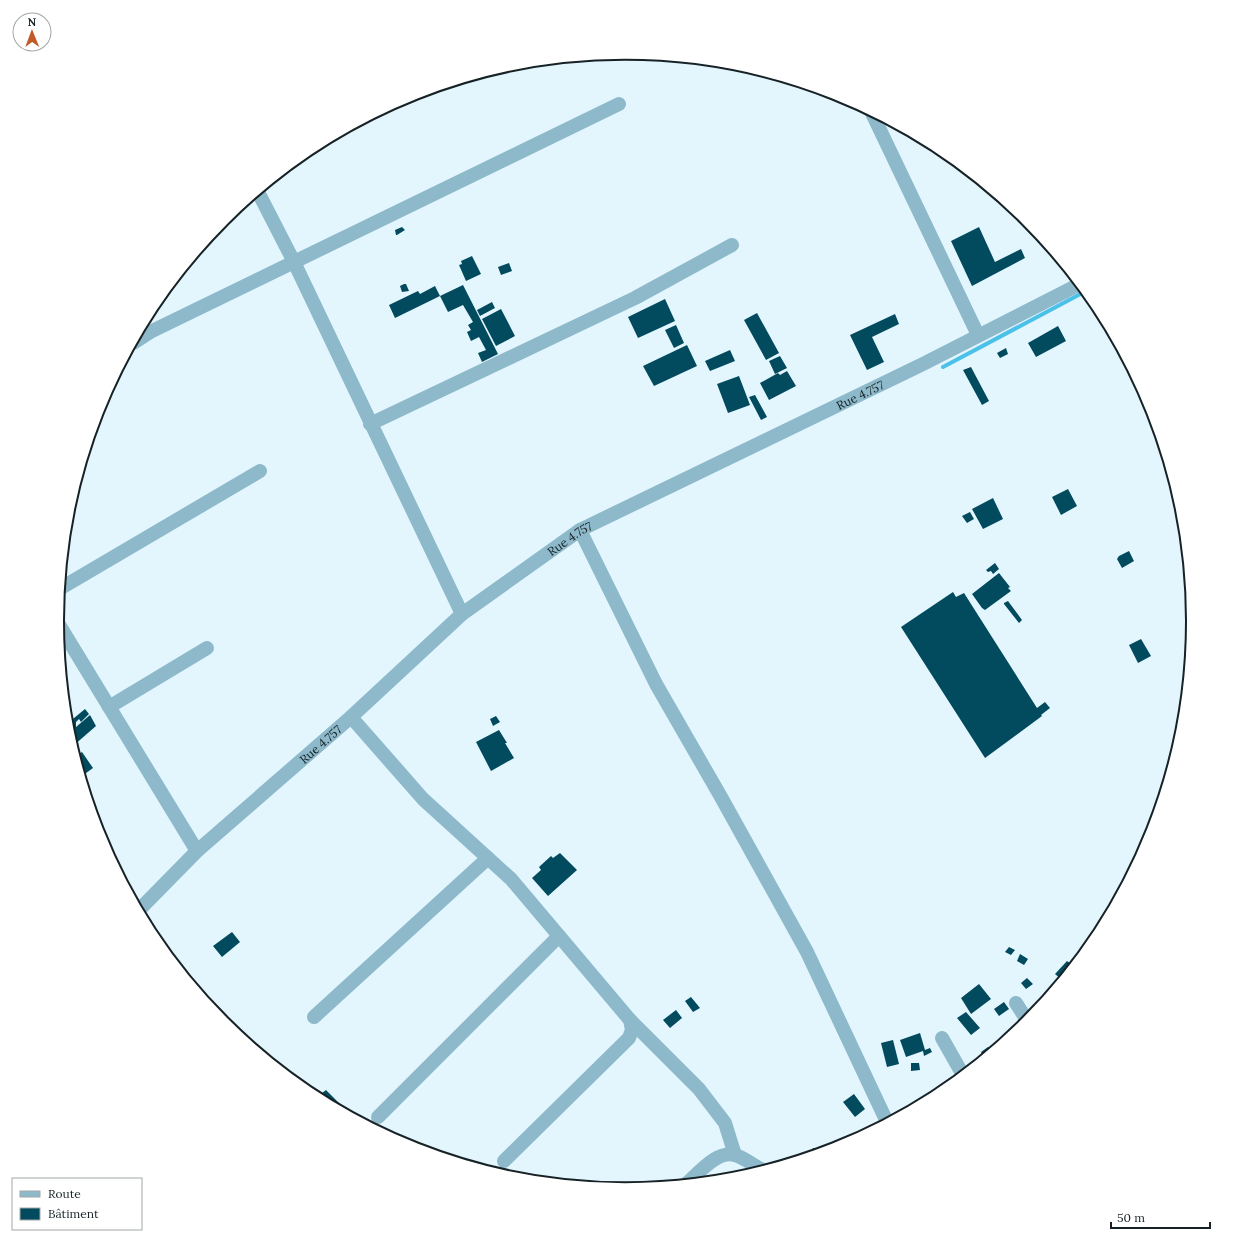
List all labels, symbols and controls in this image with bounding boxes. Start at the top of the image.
north arrow [12,12,52,52]
text: N [27,15,37,29]
street label: Rue 4.757 [834,376,886,412]
street label: Rue 4.757 [544,518,595,559]
street label: Rue 4.757 [296,721,345,766]
legend [12,1178,142,1230]
text: Route [48,1186,81,1201]
scale bar [1111,1204,1210,1230]
text: Bâtiment [48,1206,99,1221]
text: 50 m [1117,1210,1145,1225]

